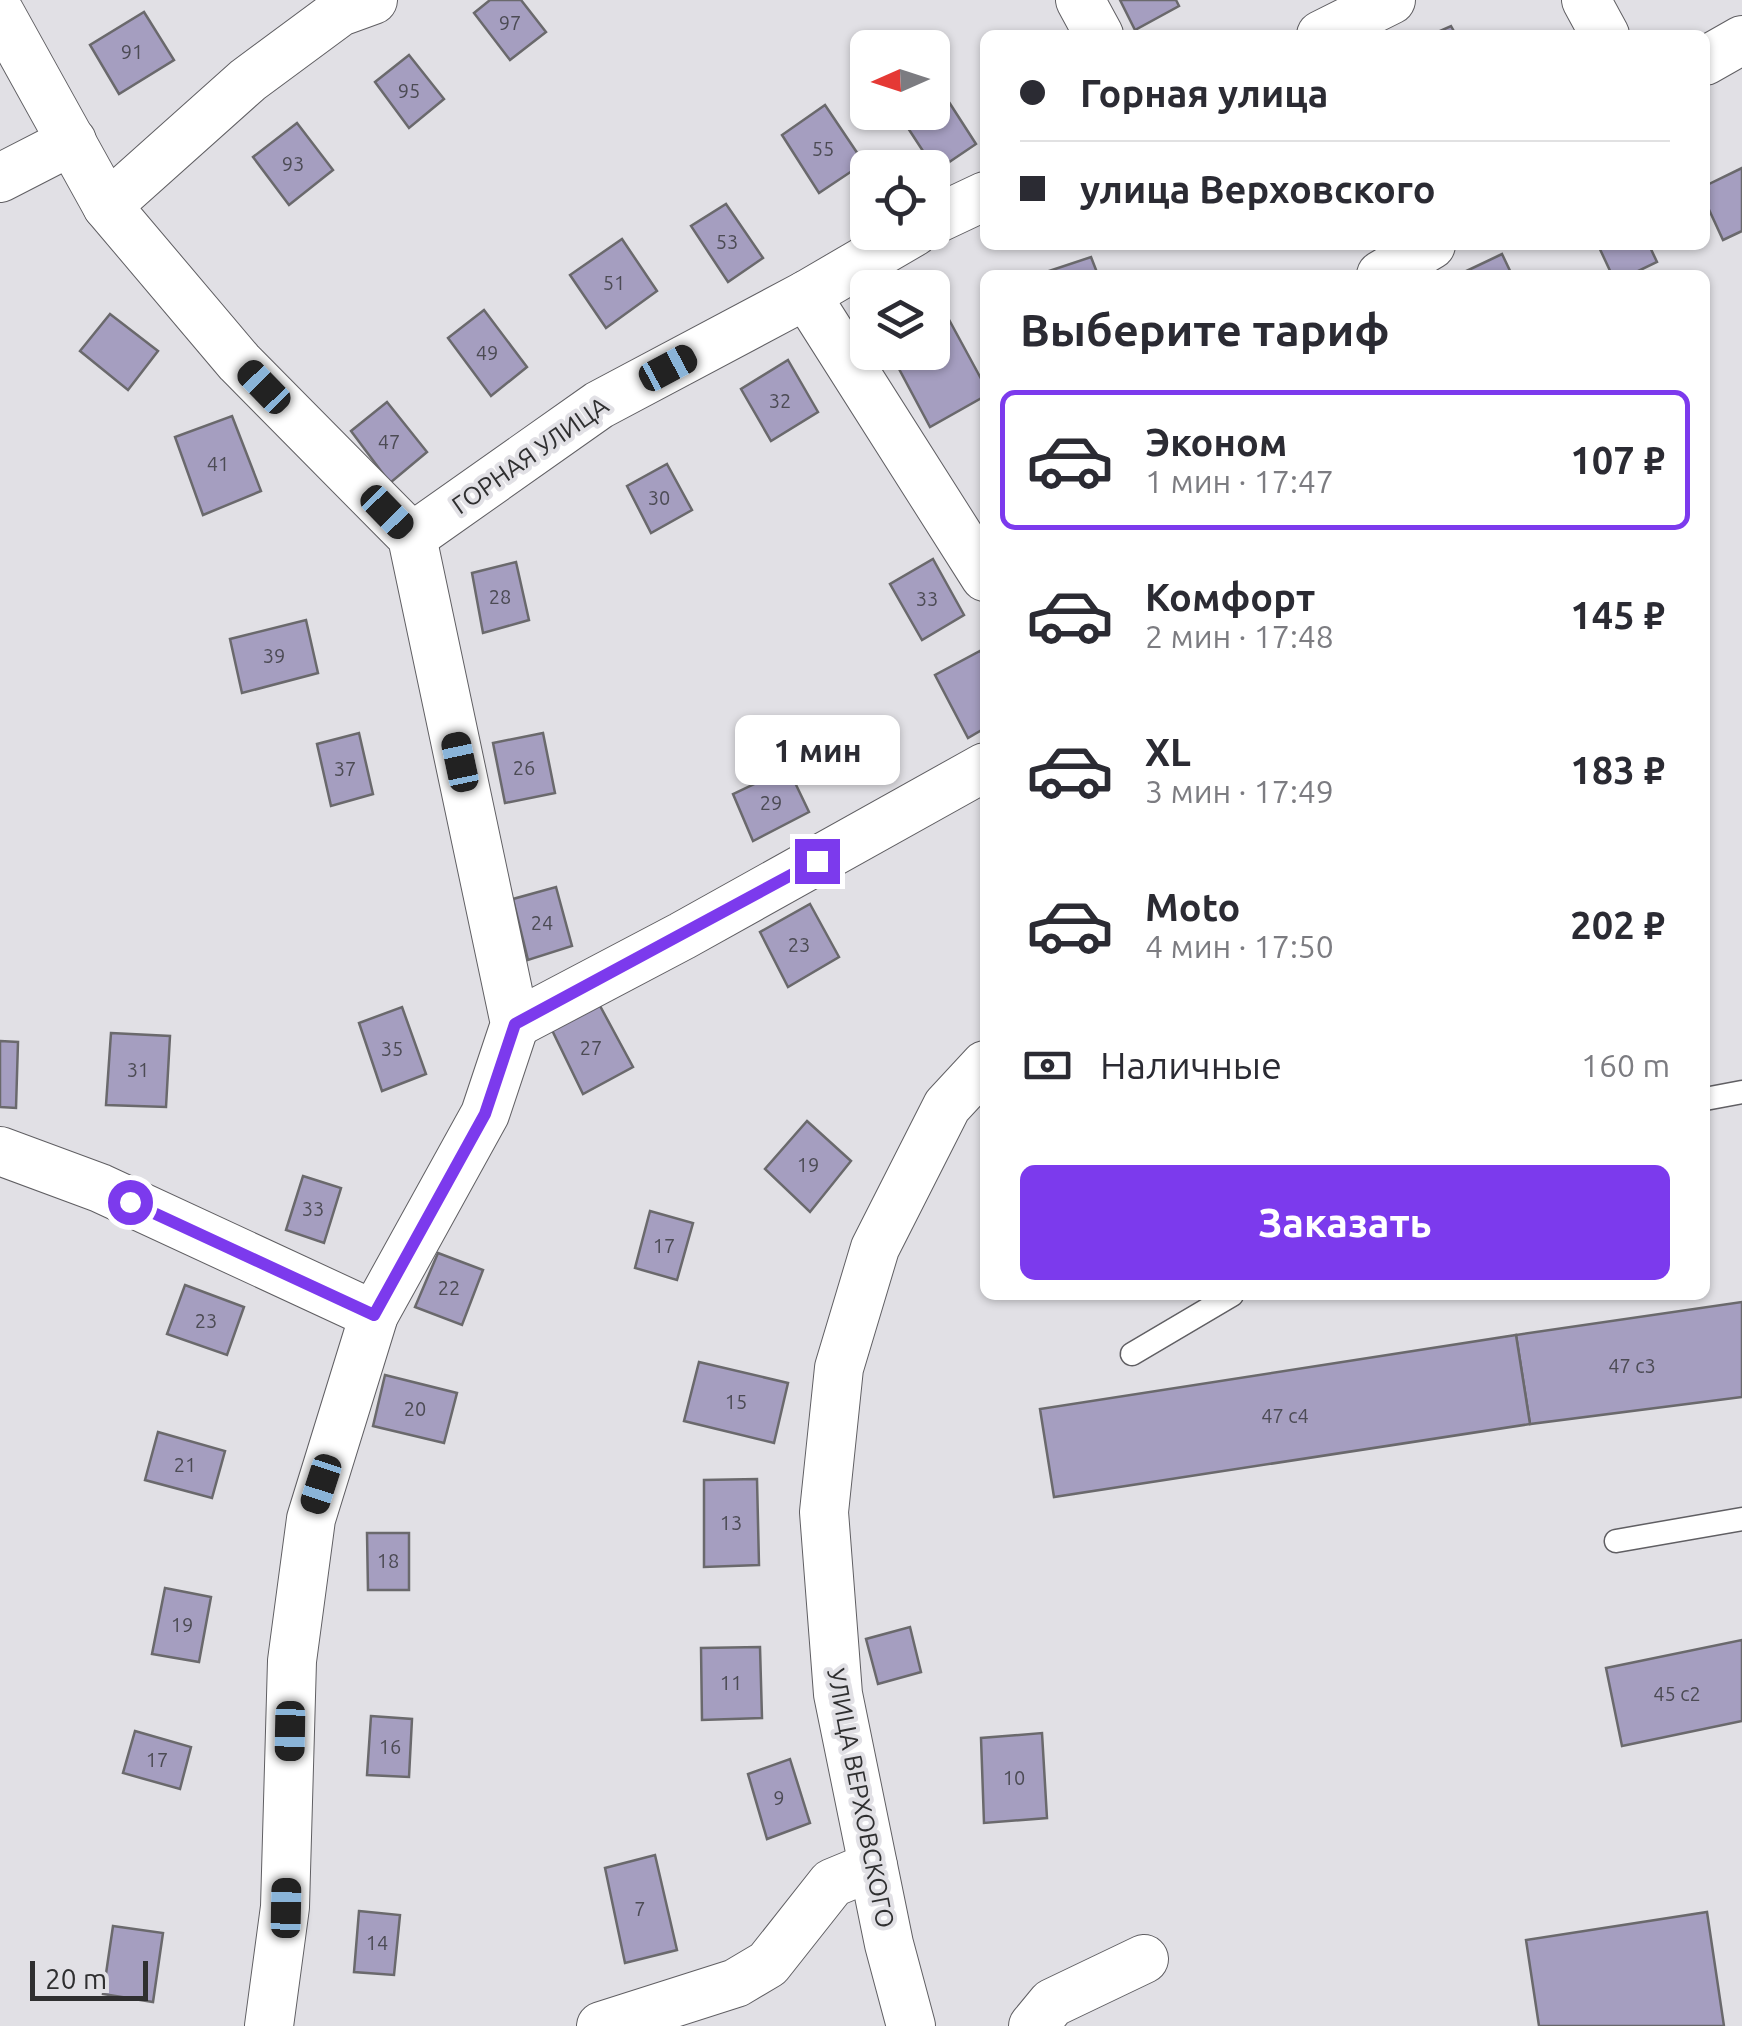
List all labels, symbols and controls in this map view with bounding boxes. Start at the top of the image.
house number: 97 [499,11,521,34]
north arrow [850,30,950,130]
map controls [850,30,950,370]
house number: 91 [121,40,143,63]
text: Горная улица [1080,72,1328,114]
house number: 95 [398,79,420,102]
house number: 55 [812,137,834,160]
button: locate [850,150,950,250]
house number: 93 [282,152,304,175]
text: улица Верховского [1080,168,1436,210]
house number: 53 [716,230,738,253]
button: layers [850,270,950,370]
house number: 51 [603,271,625,294]
text: Выберите тариф [1020,304,1390,355]
house number: 49 [476,341,498,364]
car [634,341,702,395]
car [232,355,296,419]
house number: 32 [769,389,791,412]
street label: ГОРНАЯ УЛИЦА [447,391,613,519]
icon: car [1025,415,1115,505]
text: Эконом [1145,421,1287,463]
house number: 47 [378,430,400,453]
text: 107 ₽ [1570,439,1665,481]
house number: 41 [207,452,229,475]
text: 1 мин · 17:47 [1145,463,1334,499]
car [355,480,419,544]
house number: 30 [648,486,670,509]
icon: car [1025,570,1115,660]
text: Комфорт [1145,576,1315,618]
house number: 28 [489,585,511,608]
house number: 33 [916,587,938,610]
text: 145 ₽ [1570,594,1665,636]
text: 2 мин · 17:48 [1145,618,1334,654]
house number: 39 [263,644,285,667]
callout: 1 мин [734,716,900,786]
icon: car [1025,725,1115,815]
car [439,730,481,794]
text: XL [1145,731,1191,773]
text: 1 мин [773,732,862,768]
text: 183 ₽ [1570,749,1665,791]
house number: 26 [513,756,535,779]
house number: 37 [334,757,356,780]
text: 3 мин · 17:49 [1145,773,1334,809]
house number: 29 [760,791,782,814]
route end [795,839,840,884]
icon: car [1025,880,1115,970]
text: Moto [1145,886,1240,928]
text: 202 ₽ [1570,904,1665,946]
house number: 24 [531,911,553,934]
text: 4 мин · 17:50 [1145,928,1334,964]
house number: 23 [788,933,810,956]
house number: 27 [580,1036,602,1059]
house number: 35 [381,1037,403,1060]
icon: cash [1020,1038,1075,1093]
text: Наличные [1100,1044,1282,1086]
text: 160 m [1581,1047,1670,1083]
house number: 31 [127,1058,149,1081]
house number: 19 [797,1153,819,1176]
button: Заказать [1020,1165,1670,1280]
route start [108,1180,153,1225]
house number: 33 [302,1197,324,1220]
house number: 17 [653,1234,675,1257]
house number: 22 [438,1276,460,1299]
house number: 23 [195,1309,217,1332]
house number: 47 с3 [1608,1354,1656,1377]
house number: 15 [725,1390,747,1413]
house number: 20 [404,1397,426,1420]
house number: 47 с4 [1261,1404,1309,1427]
car [297,1451,345,1517]
house number: 21 [174,1453,196,1476]
house number: 13 [720,1511,742,1534]
house number: 18 [377,1549,399,1572]
house number: 19 [171,1613,193,1636]
street label: УЛИЦА ВЕРХОВСКОГО [822,1666,900,1930]
house number: 11 [720,1671,742,1694]
house number: 45 с2 [1653,1682,1701,1705]
car [274,1701,306,1761]
house number: 16 [379,1735,401,1758]
house number: 17 [146,1748,168,1771]
house number: 10 [1003,1766,1025,1789]
house number: 9 [773,1786,785,1809]
car [270,1878,302,1938]
house number: 7 [634,1897,646,1920]
house number: 14 [366,1931,388,1954]
scale bar [30,1956,148,2000]
text: 20 m [45,1963,107,1994]

